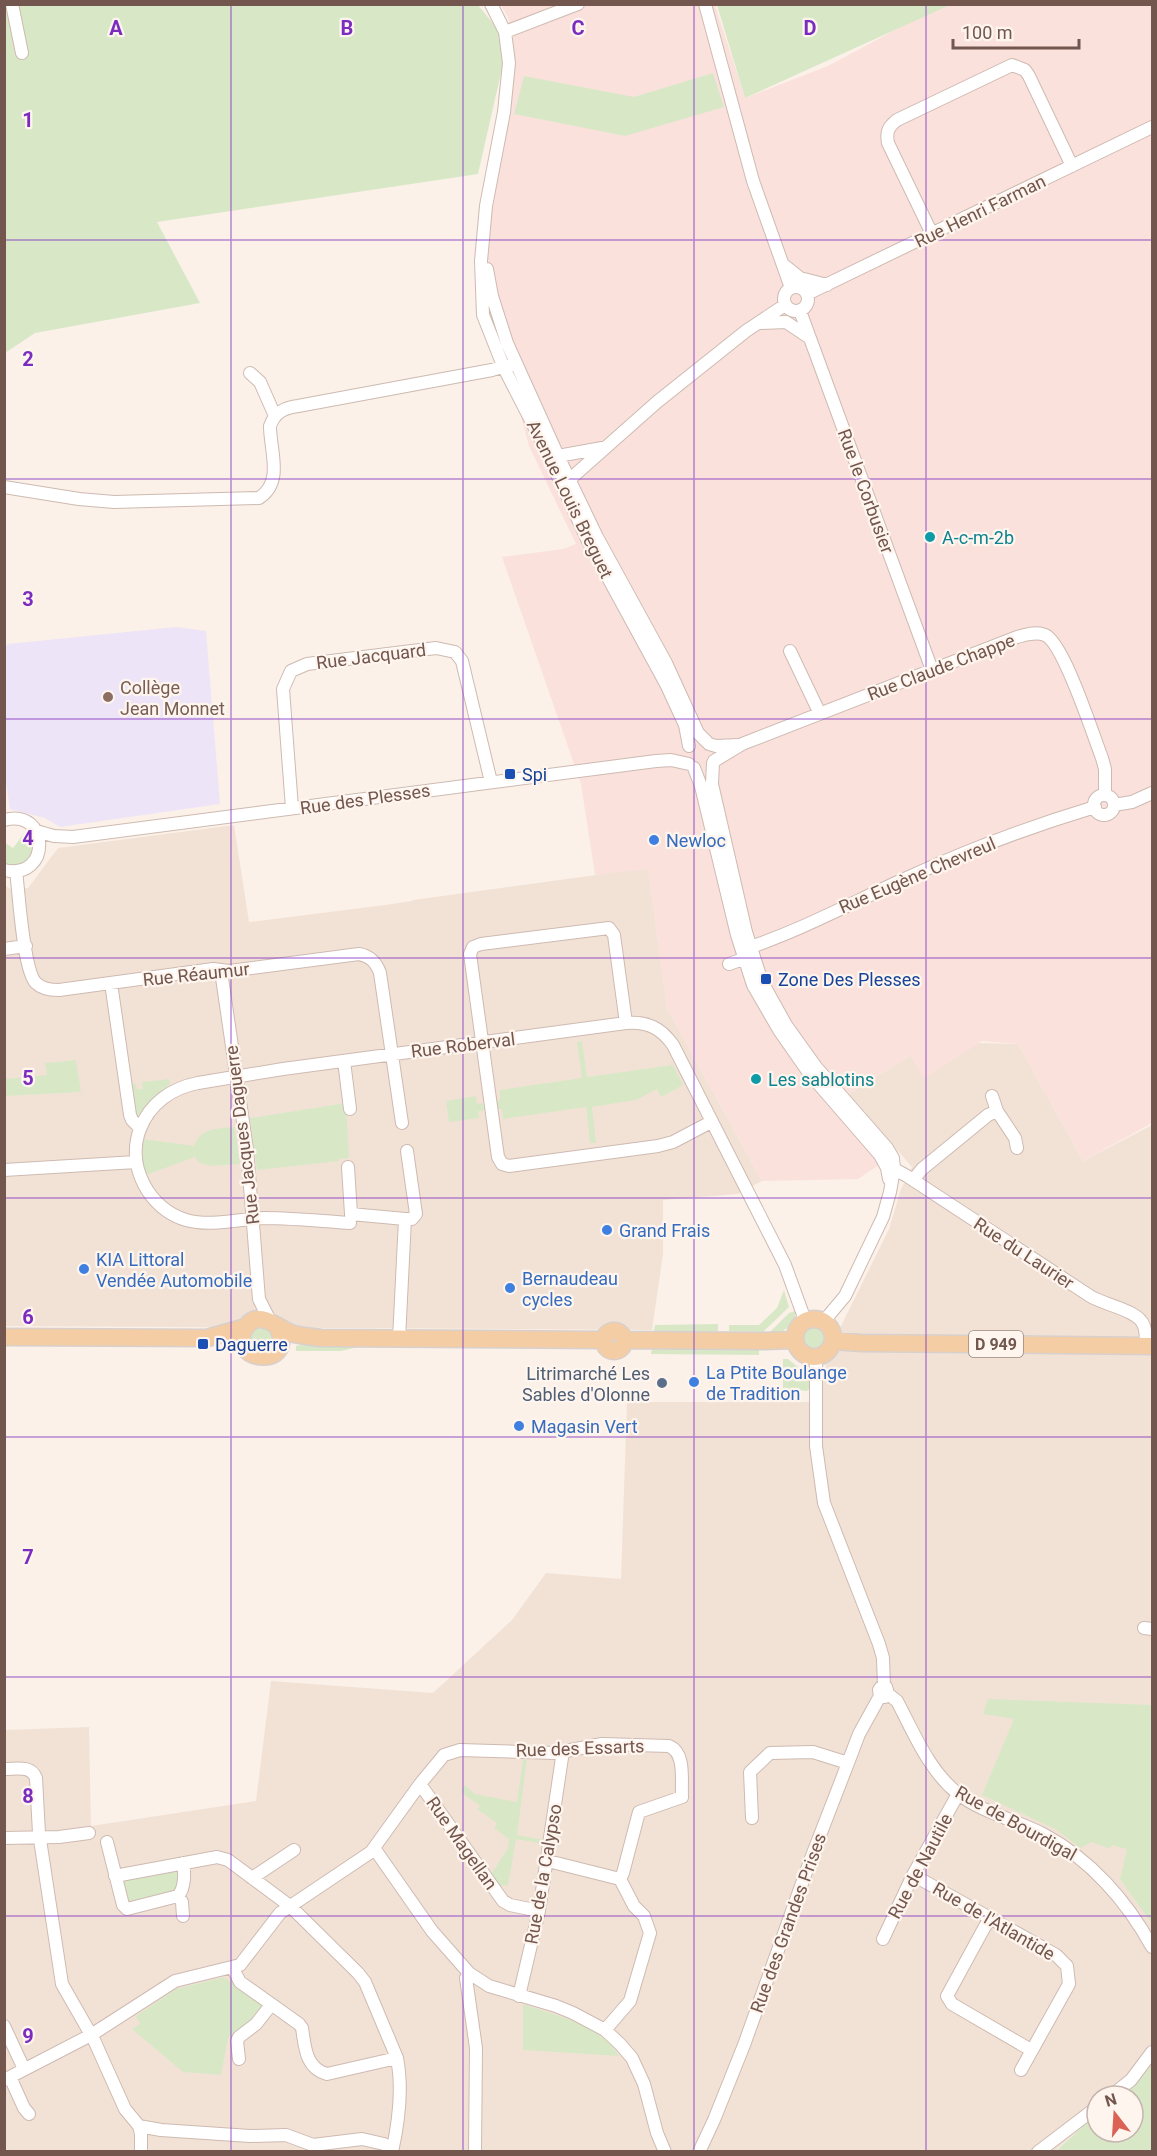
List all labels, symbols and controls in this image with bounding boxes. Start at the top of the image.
scale bar [953,12,1079,50]
text: A [109,16,123,40]
text: B [341,16,353,40]
text: C [571,16,585,40]
text: D [804,16,817,40]
text: 100 m [962,22,1013,43]
text: 1 [22,108,34,132]
street label: Rue Henri Farman [911,170,1049,252]
text: 2 [22,347,34,371]
street label: Avenue Louis Breguet [523,416,618,582]
street label: Rue le Corbusier [834,426,898,556]
place label: A-c-m-2b [942,527,1014,548]
marker: A-c-m-2b [923,530,937,544]
text: 3 [22,587,34,611]
street label: Rue Claude Chappe [864,629,1018,705]
street label: Rue Jacquard [315,639,427,673]
place label: Collège Jean Monnet [120,677,225,719]
marker: Collège Jean Monnet [101,690,115,704]
place label: Spi [522,764,547,785]
marker: Spi [503,767,517,781]
street label: Rue des Plesses [299,779,431,819]
text: 4 [22,826,34,850]
place label: Newloc [666,830,726,851]
street label: Rue Eugène Chevreul [835,832,999,918]
marker: Newloc [647,833,661,847]
street label: Rue Réaumur [142,958,250,990]
place label: Zone Des Plesses [778,969,921,990]
marker: Zone Des Plesses [759,972,773,986]
street label: Rue Roberval [410,1028,516,1062]
street label: Rue Jacques Daguerre [221,1044,263,1226]
text: 5 [22,1066,34,1090]
place label: Les sablotins [768,1069,874,1090]
marker: Les sablotins [749,1072,763,1086]
street label: Rue du Laurier [970,1213,1078,1293]
place label: Grand Frais [619,1220,710,1241]
marker: Grand Frais [600,1223,614,1237]
place label: KIA Littoral Vendée Automobile [96,1249,252,1291]
marker: KIA Littoral Vendée Automobile [77,1262,91,1276]
place label: Bernaudeau cycles [522,1268,618,1310]
marker: Bernaudeau cycles [503,1281,517,1295]
text: 6 [22,1305,34,1329]
road number: D 949 [969,1331,1023,1357]
place label: Daguerre [215,1334,288,1355]
marker: Daguerre [196,1337,210,1351]
place label: La Ptite Boulange de Tradition [706,1362,847,1404]
place label: Litrimarché Les Sables d'Olonne [522,1363,650,1405]
marker: La Ptite Boulange de Tradition [687,1375,701,1389]
marker: Litrimarché Les Sables d'Olonne [655,1376,669,1390]
place label: Magasin Vert [531,1416,638,1437]
marker: Magasin Vert [512,1419,526,1433]
text: 7 [22,1545,34,1569]
street label: Rue des Essarts [515,1735,645,1761]
street label: Rue de Bourdigal [952,1781,1080,1865]
text: 8 [22,1784,34,1808]
street label: Rue Magellan [422,1792,502,1894]
street label: Rue de la Calypso [520,1802,566,1946]
street label: Rue de Nautile [884,1810,956,1922]
street label: Rue des Grandes Prises [746,1830,830,2016]
street label: Rue de l'Atlantide [929,1878,1059,1964]
text: 9 [22,2024,34,2048]
north arrow [1085,2084,1145,2144]
text: N [1103,2089,1119,2111]

